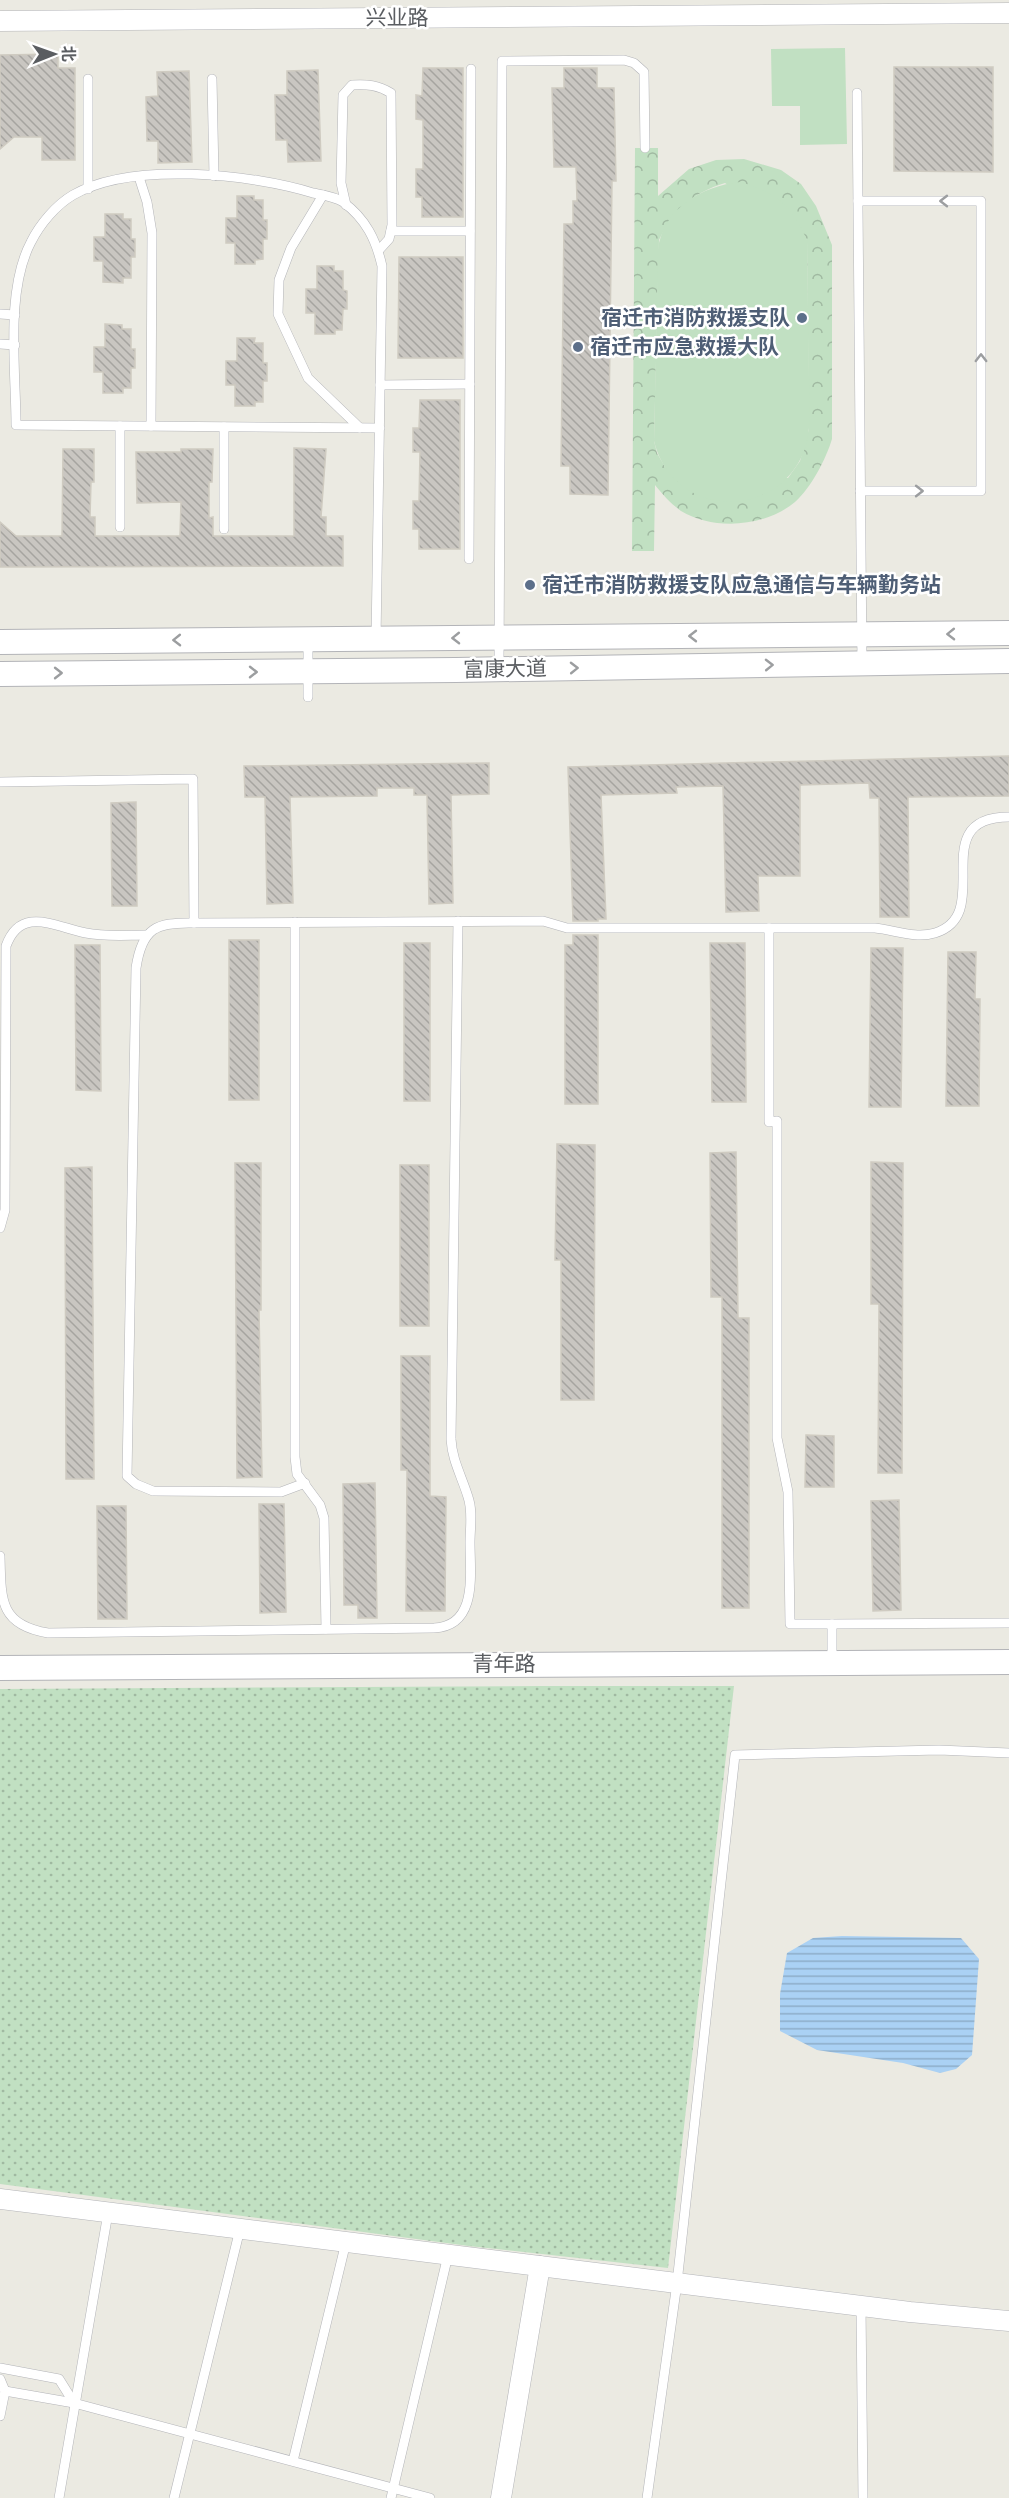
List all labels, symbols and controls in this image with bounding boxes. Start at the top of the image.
street label: 兴业路 [366,3,429,31]
north arrow [24,24,84,84]
text: 北 [58,46,80,62]
one-way arrow [939,195,948,207]
place label: 宿迁市消防救援支队 [601,303,790,331]
marker: 宿迁市消防救援支队 [795,311,809,325]
place label: 宿迁市应急救援大队 [590,332,779,360]
marker: 宿迁市应急救援大队 [571,340,585,354]
one-way arrow [975,354,987,363]
one-way arrow [914,485,923,497]
place label: 宿迁市消防救援支队应急通信与车辆勤务站 [542,570,941,598]
marker: 宿迁市消防救援支队应急通信与车辆勤务站 [523,578,537,592]
one-way arrow [946,628,955,640]
one-way arrow [688,630,697,642]
one-way arrow [451,632,460,644]
one-way arrow [172,634,181,646]
street label: 富康大道 [463,653,547,683]
one-way arrow [765,659,774,671]
one-way arrow [570,662,579,674]
one-way arrow [249,666,258,678]
one-way arrow [54,667,63,679]
street label: 青年路 [473,1649,536,1677]

